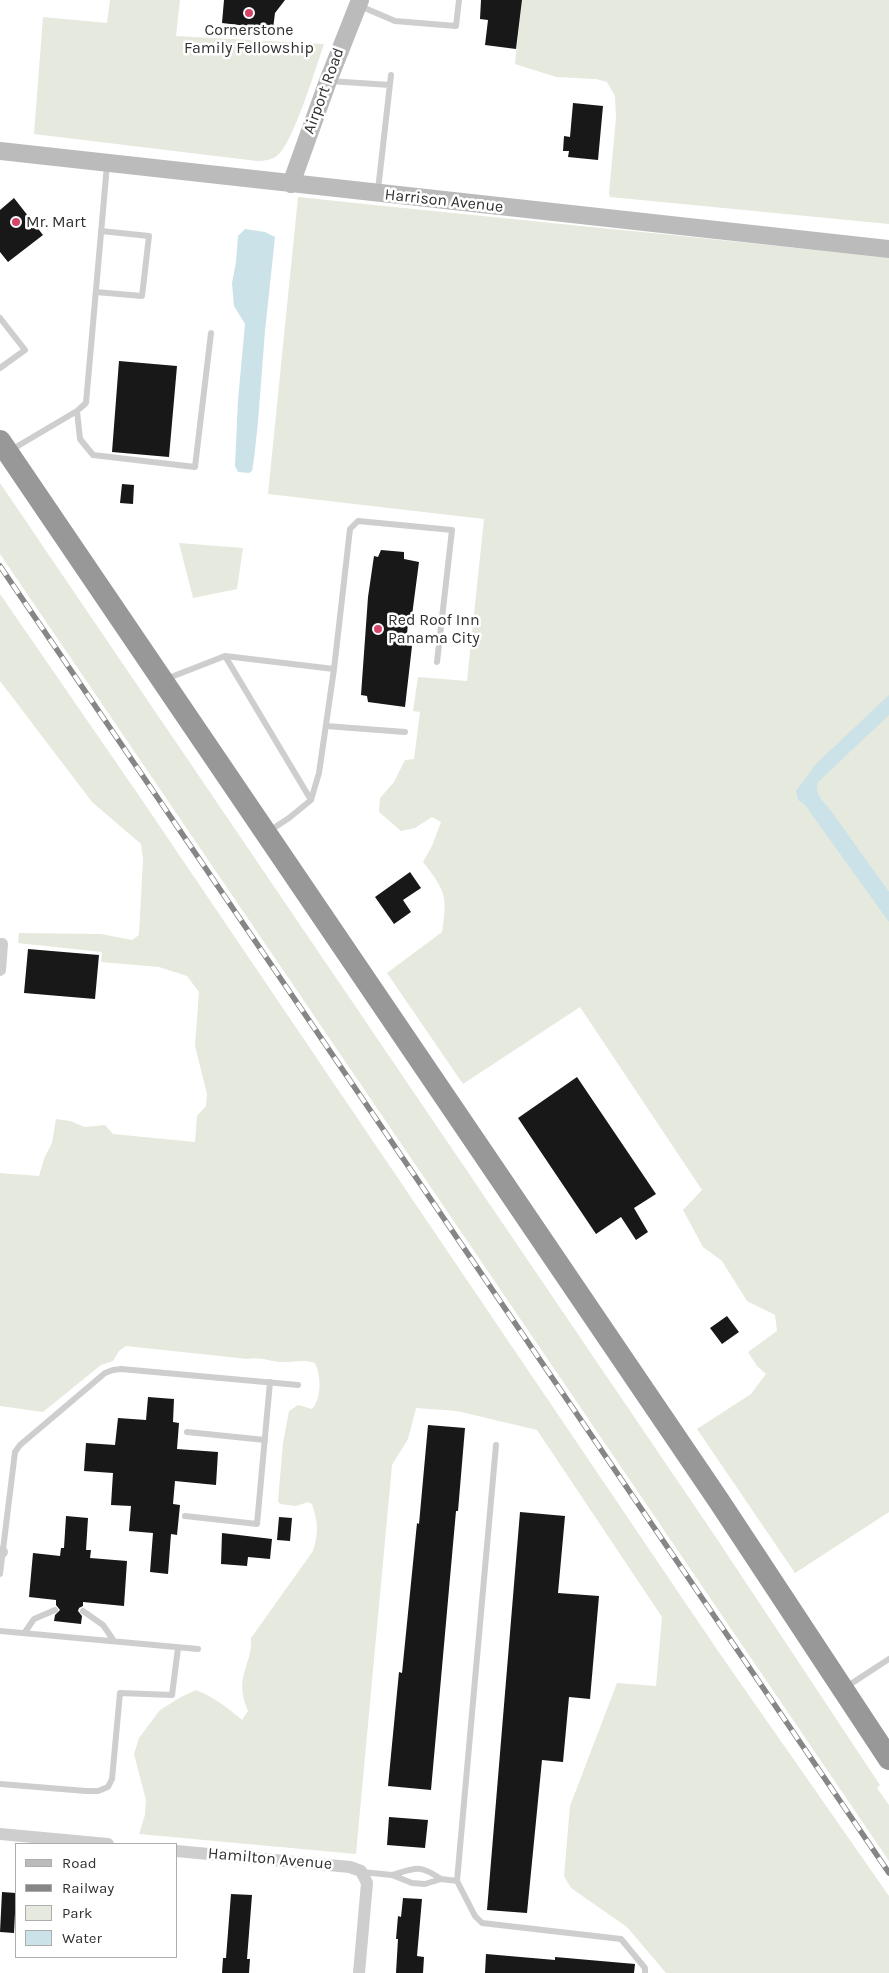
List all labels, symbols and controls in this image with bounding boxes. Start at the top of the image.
marker: Cornerstone Family Fellowship [243,7,255,19]
place label: Cornerstone Family Fellowship [184,20,314,58]
street label: Airport Road [300,45,348,137]
street label: Harrison Avenue [384,185,504,217]
place label: Mr. Mart [26,212,86,232]
marker: Mr. Mart [10,216,22,228]
place label: Red Roof Inn Panama City [388,610,480,648]
marker: Red Roof Inn Panama City [372,623,384,635]
legend [15,1843,178,1958]
street label: Hamilton Avenue [207,1844,333,1874]
text: Road [62,1854,97,1872]
text: Railway [62,1879,114,1897]
text: Park [62,1904,92,1922]
text: Water [62,1929,102,1947]

